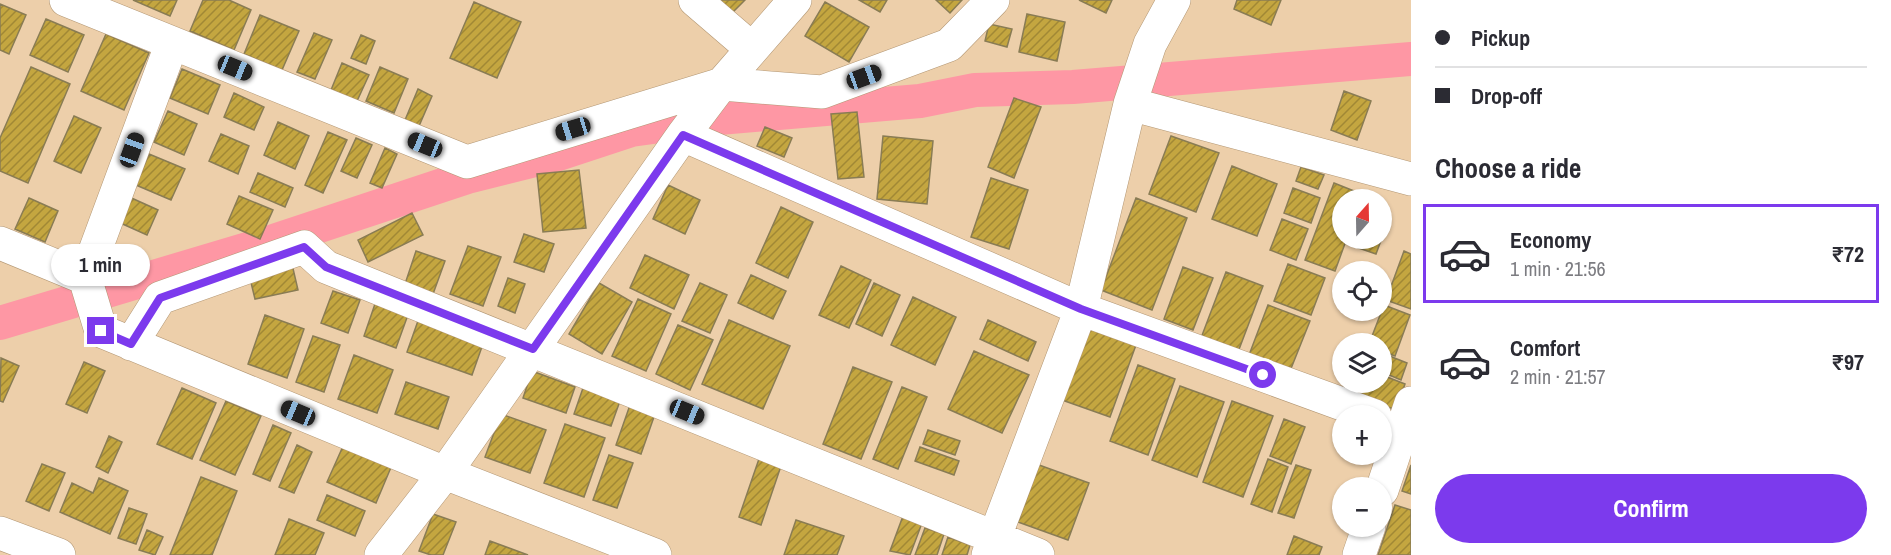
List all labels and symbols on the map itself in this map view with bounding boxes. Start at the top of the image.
car [215,53,255,83]
car [844,62,884,92]
car [553,115,593,143]
car [117,130,147,170]
car [405,130,445,160]
north arrow [1332,189,1392,249]
callout: 1 min [51,244,150,286]
route end [87,317,114,344]
route start [1249,361,1276,388]
car [667,397,707,427]
car [278,398,318,428]

